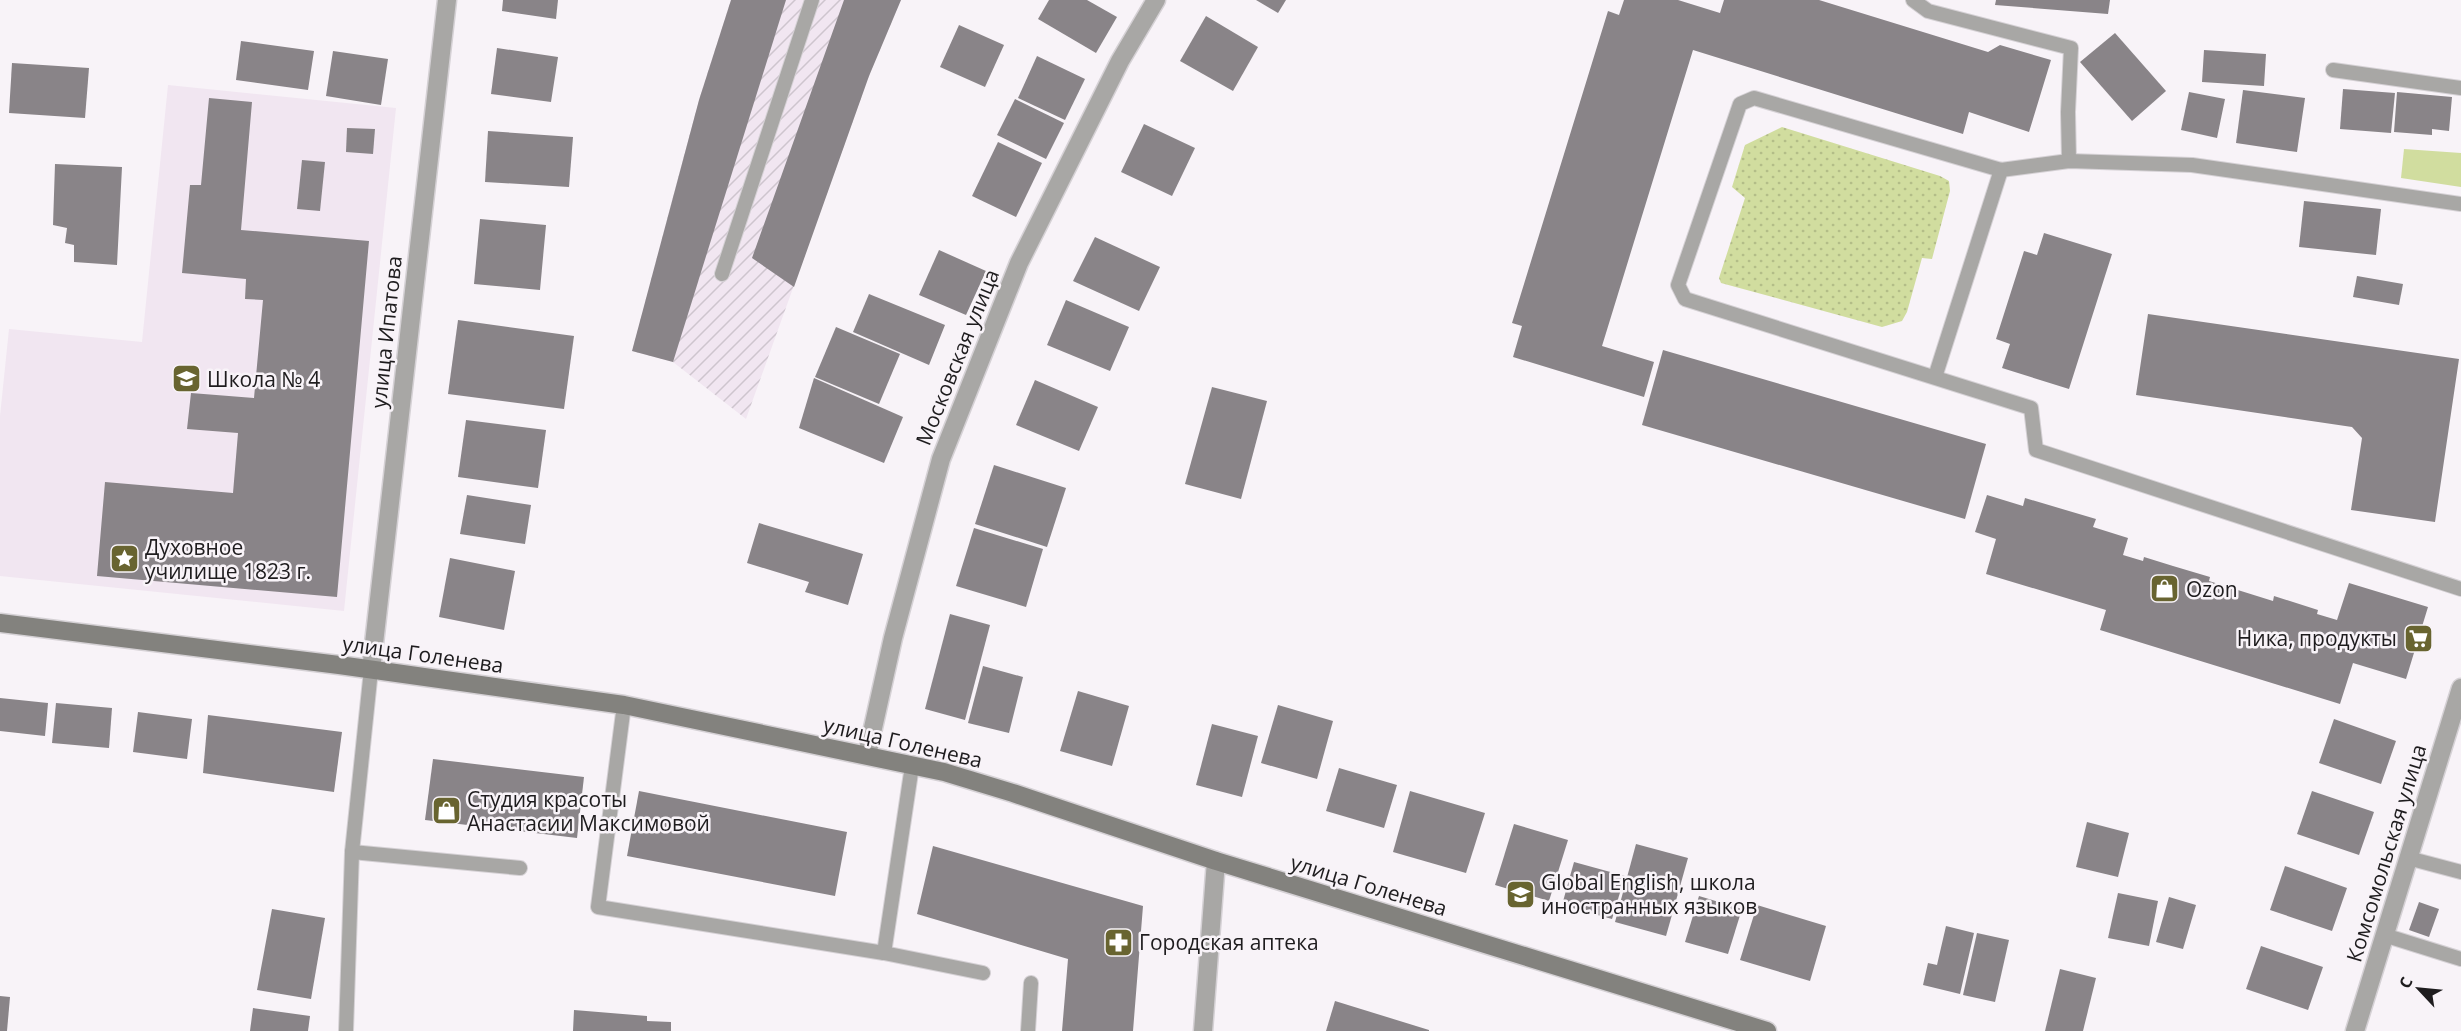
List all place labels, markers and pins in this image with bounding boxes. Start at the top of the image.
school or university icon: Школа № 4 [170,363,202,395]
place label: Школа № 4 [207,365,320,393]
place label: Духовное училище 1823 г. [145,533,311,585]
place icon: Духовное училище 1823 г. [108,543,140,575]
shop icon: Ozon [2149,573,2181,605]
place label: Ozon [2186,575,2238,603]
supermarket icon: Ника, продукты [2402,622,2434,654]
place label: Ника, продукты [2237,624,2397,652]
place label: Студия красоты Анастасии Максимовой [467,785,710,837]
shop icon: Студия красоты Анастасии Максимовой [430,795,462,827]
place label: Global English, школа иностранных языков [1541,868,1757,920]
school or university icon: Global English, школа иностранных языков [1504,878,1536,910]
pharmacy icon: Городская аптека [1102,926,1134,958]
place label: Городская аптека [1139,928,1319,956]

